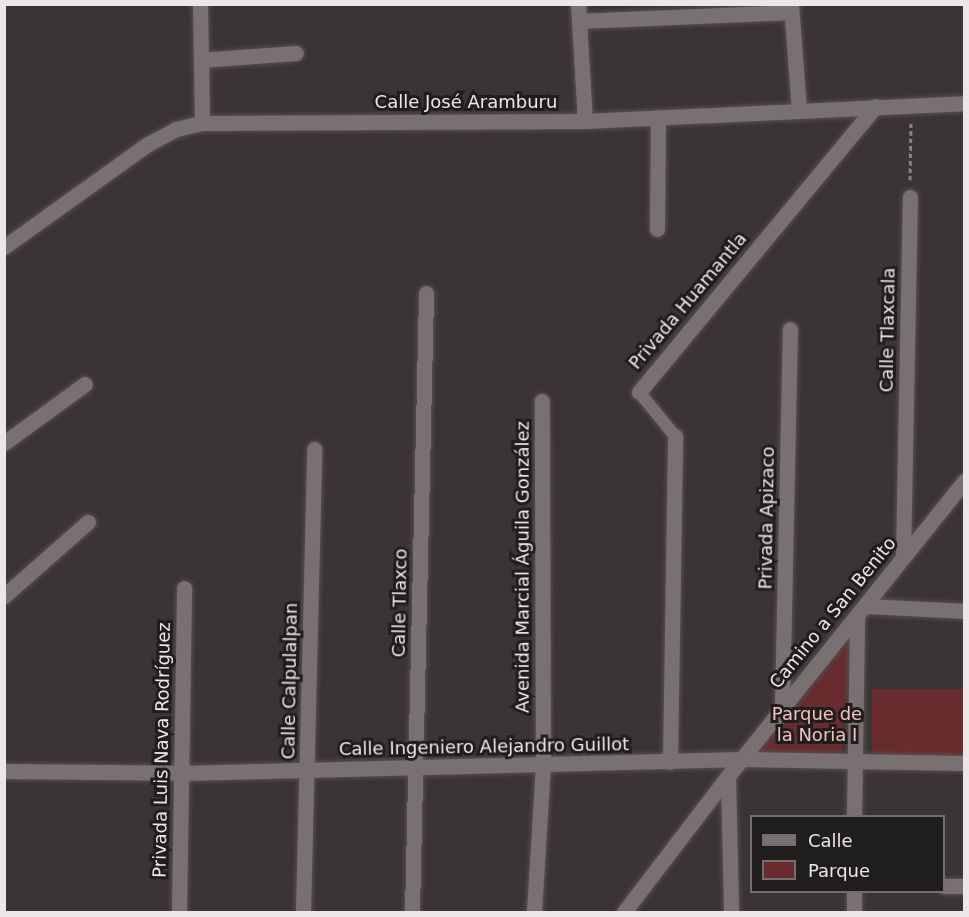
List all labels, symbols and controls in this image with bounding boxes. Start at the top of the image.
street label: Calle José Aramburu [375,91,557,113]
street label: Privada Huamantla [625,228,751,374]
street label: Calle Tlaxcala [876,267,900,393]
street label: Avenida Marcial Águila González [512,421,534,713]
street label: Privada Apizaco [755,446,779,590]
street label: Camino a San Benito [765,533,901,693]
street label: Calle Tlaxco [388,548,412,658]
street label: Calle Calpulalpan [278,602,302,760]
street label: Privada Luis Nava Rodríguez [149,622,175,878]
park label: Parque de la Noria I [772,704,862,746]
street label: Calle Ingeniero Alejandro Guillot [339,734,629,760]
legend [750,815,945,893]
text: Calle [808,830,853,851]
text: Parque [808,860,870,881]

